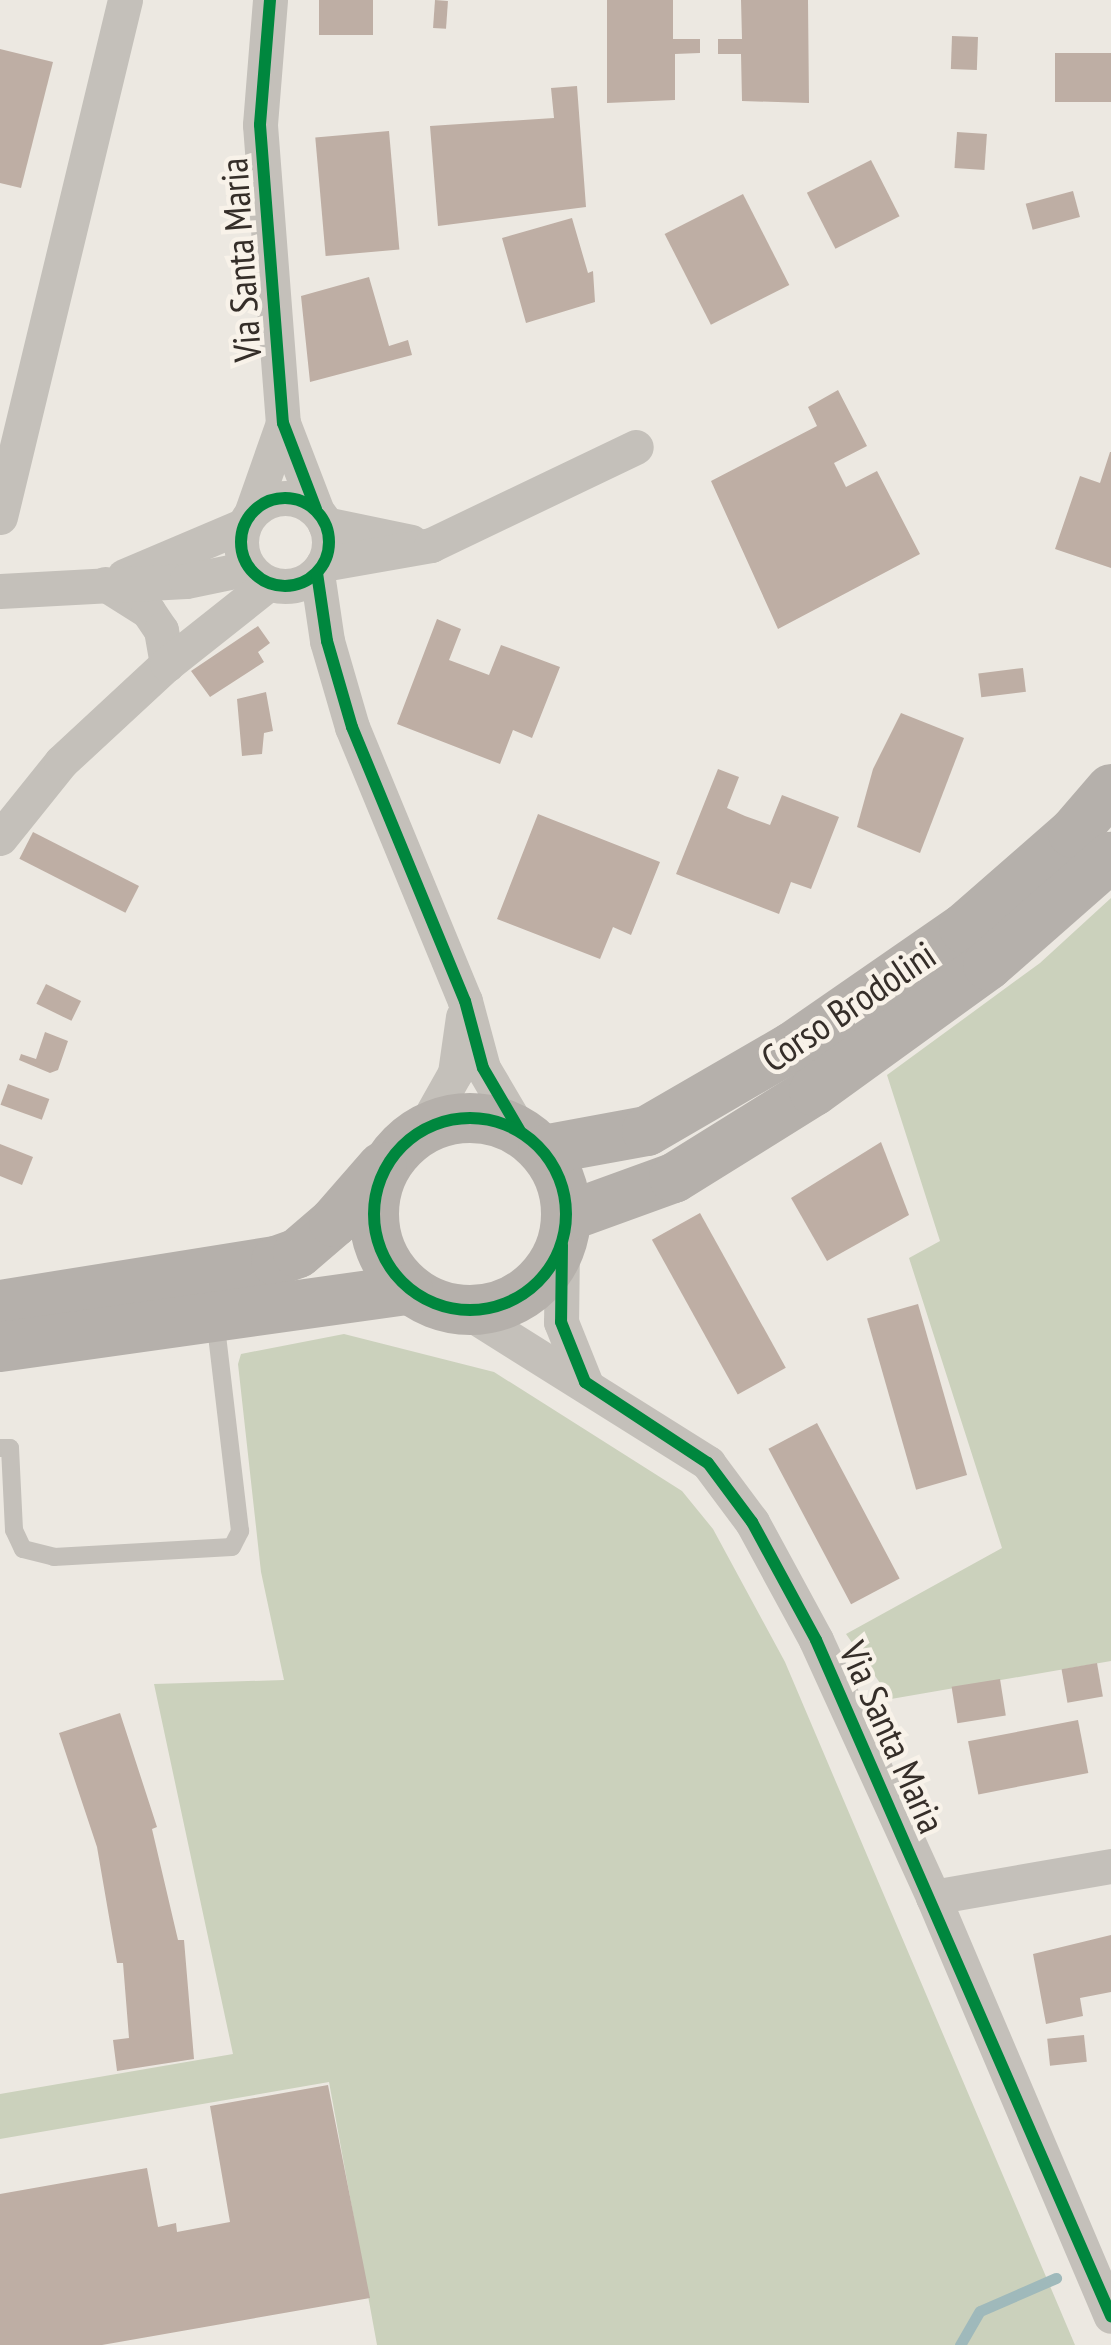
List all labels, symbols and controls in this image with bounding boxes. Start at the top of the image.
street label: Via Santa Maria [210,157,270,363]
street label: Corso Brodolini [752,931,944,1081]
street label: Via Santa Maria [831,1634,955,1840]

